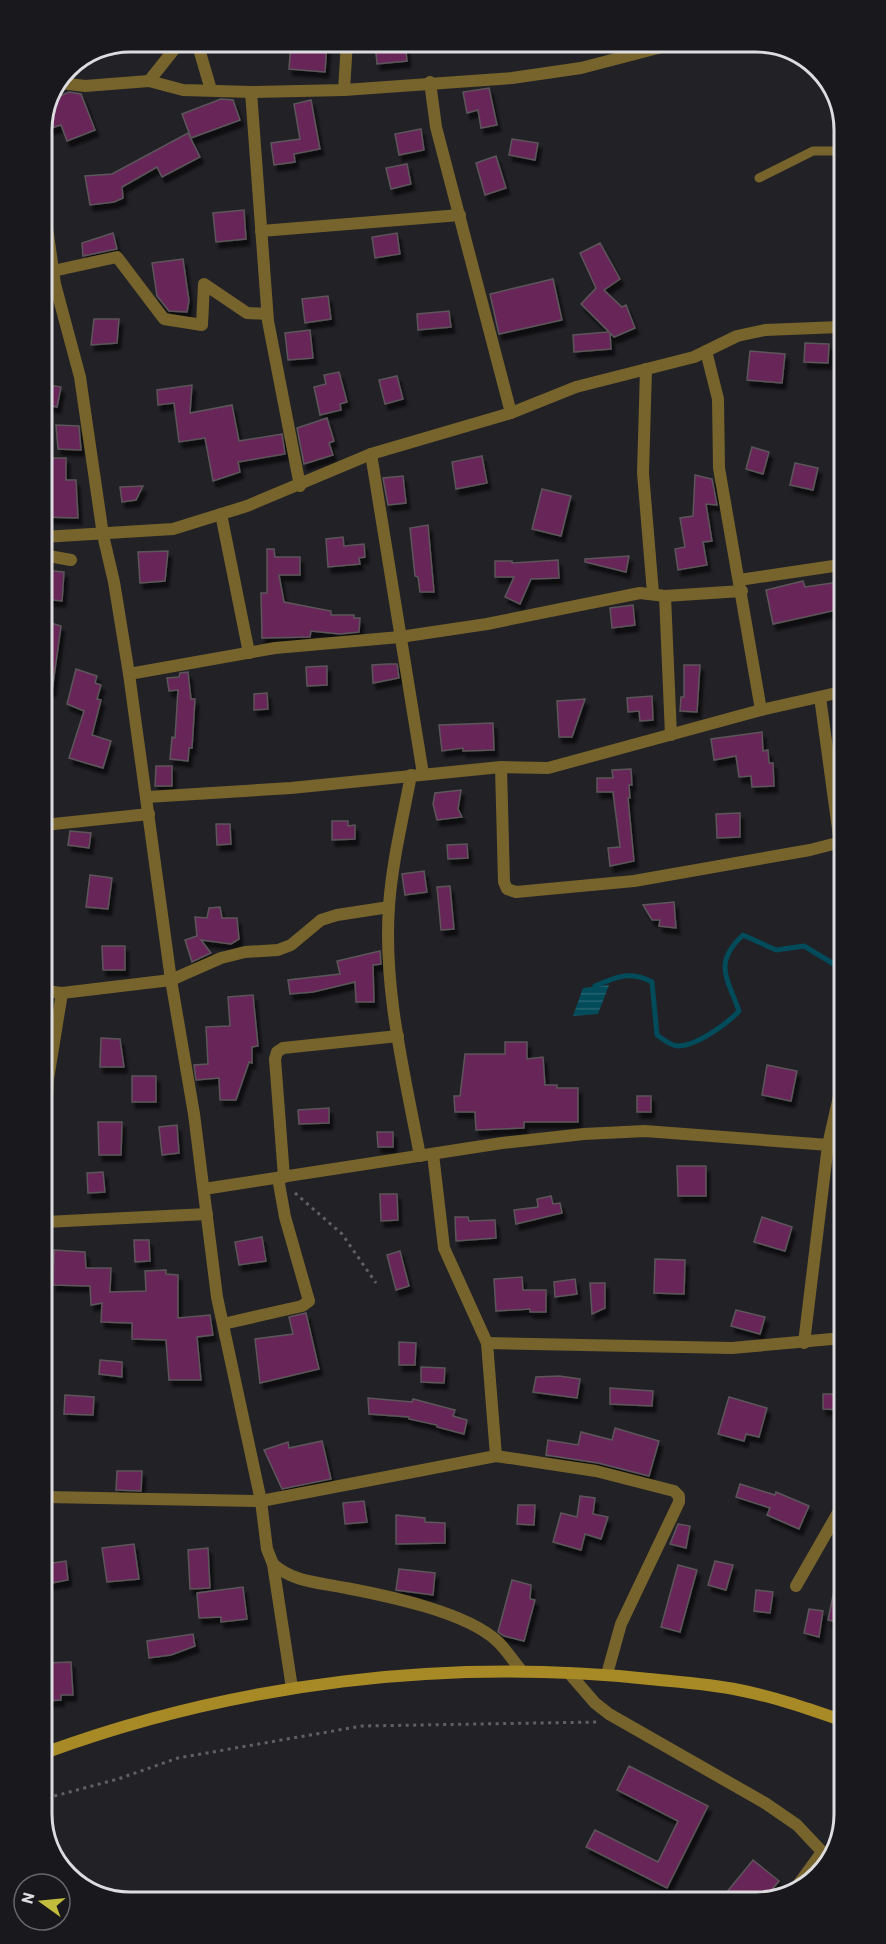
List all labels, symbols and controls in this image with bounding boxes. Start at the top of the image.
north arrow [12,1872,72,1932]
text: N [16,1890,38,1906]

